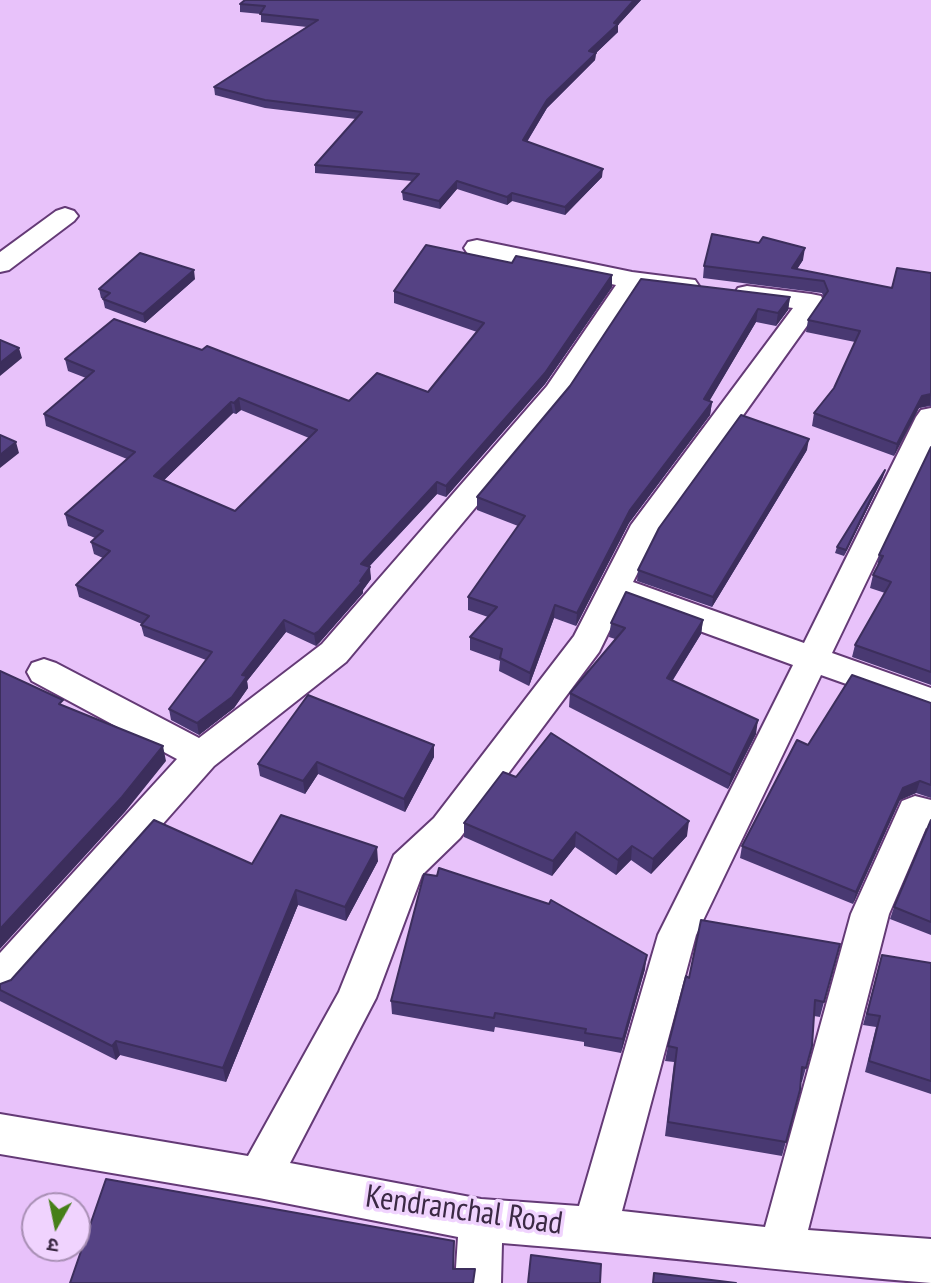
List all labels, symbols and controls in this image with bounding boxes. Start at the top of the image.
street label: Kendranchal Road [363,1178,565,1244]
north arrow [21,1192,91,1262]
text: उ [46,1233,60,1258]

